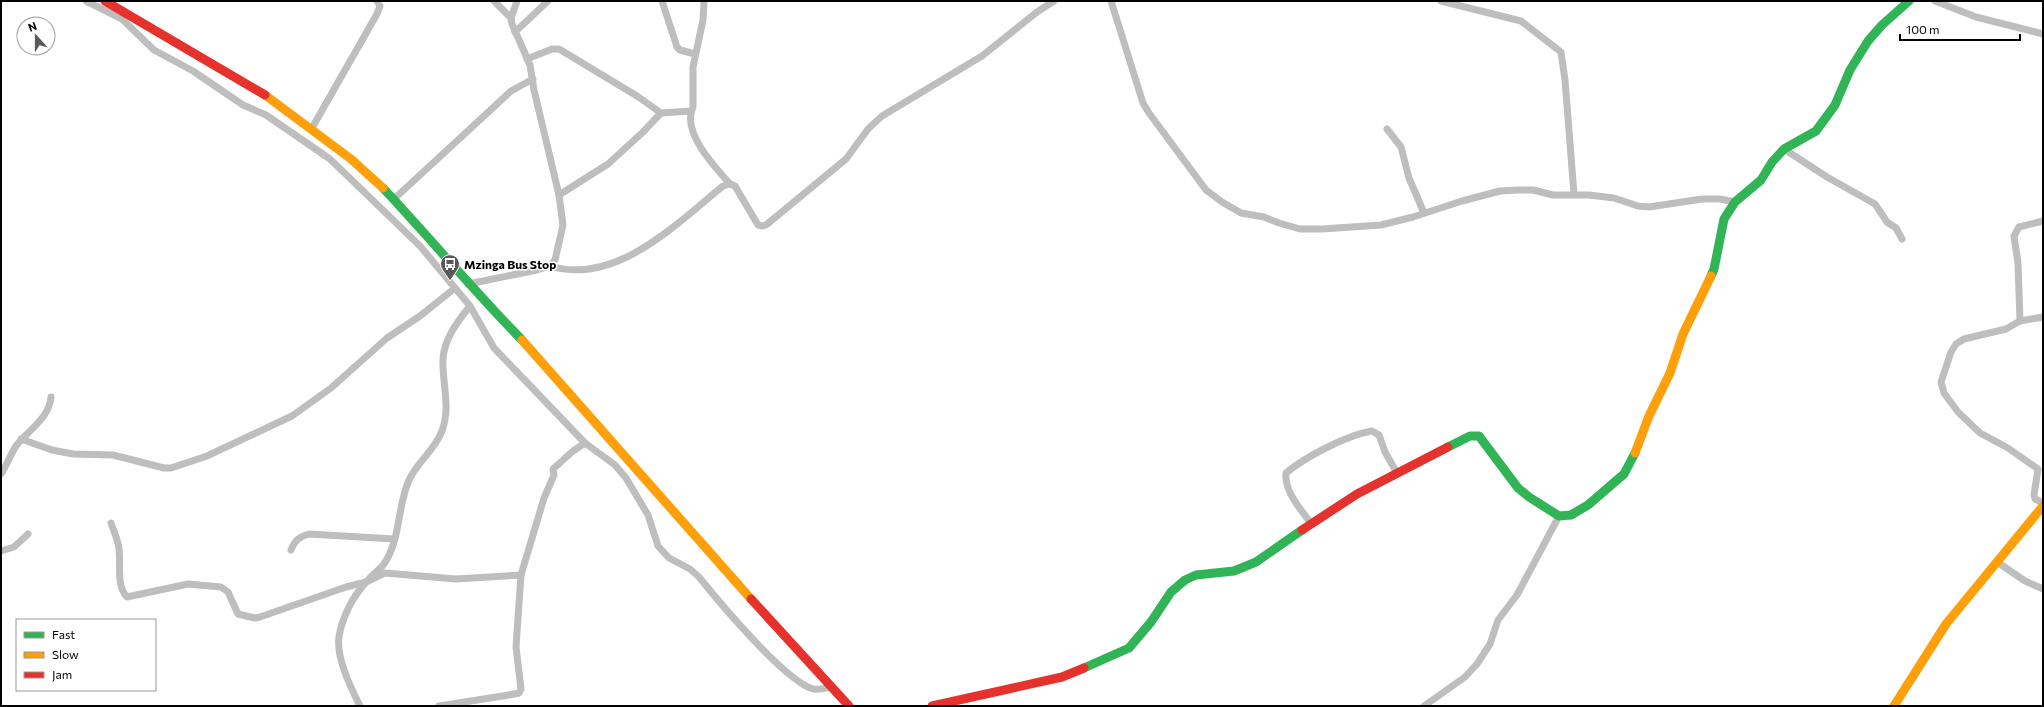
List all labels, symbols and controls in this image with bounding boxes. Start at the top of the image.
north arrow [16,16,56,56]
scale bar [1900,16,2020,42]
text: N [26,19,38,34]
text: 100 m [1906,22,1940,36]
bus stop icon: Mzinga Bus Stop [439,253,461,281]
place label: Mzinga Bus Stop [464,257,556,271]
legend [16,619,156,691]
text: Fast [52,627,75,641]
text: Slow [52,647,79,661]
text: Jam [52,667,72,682]

